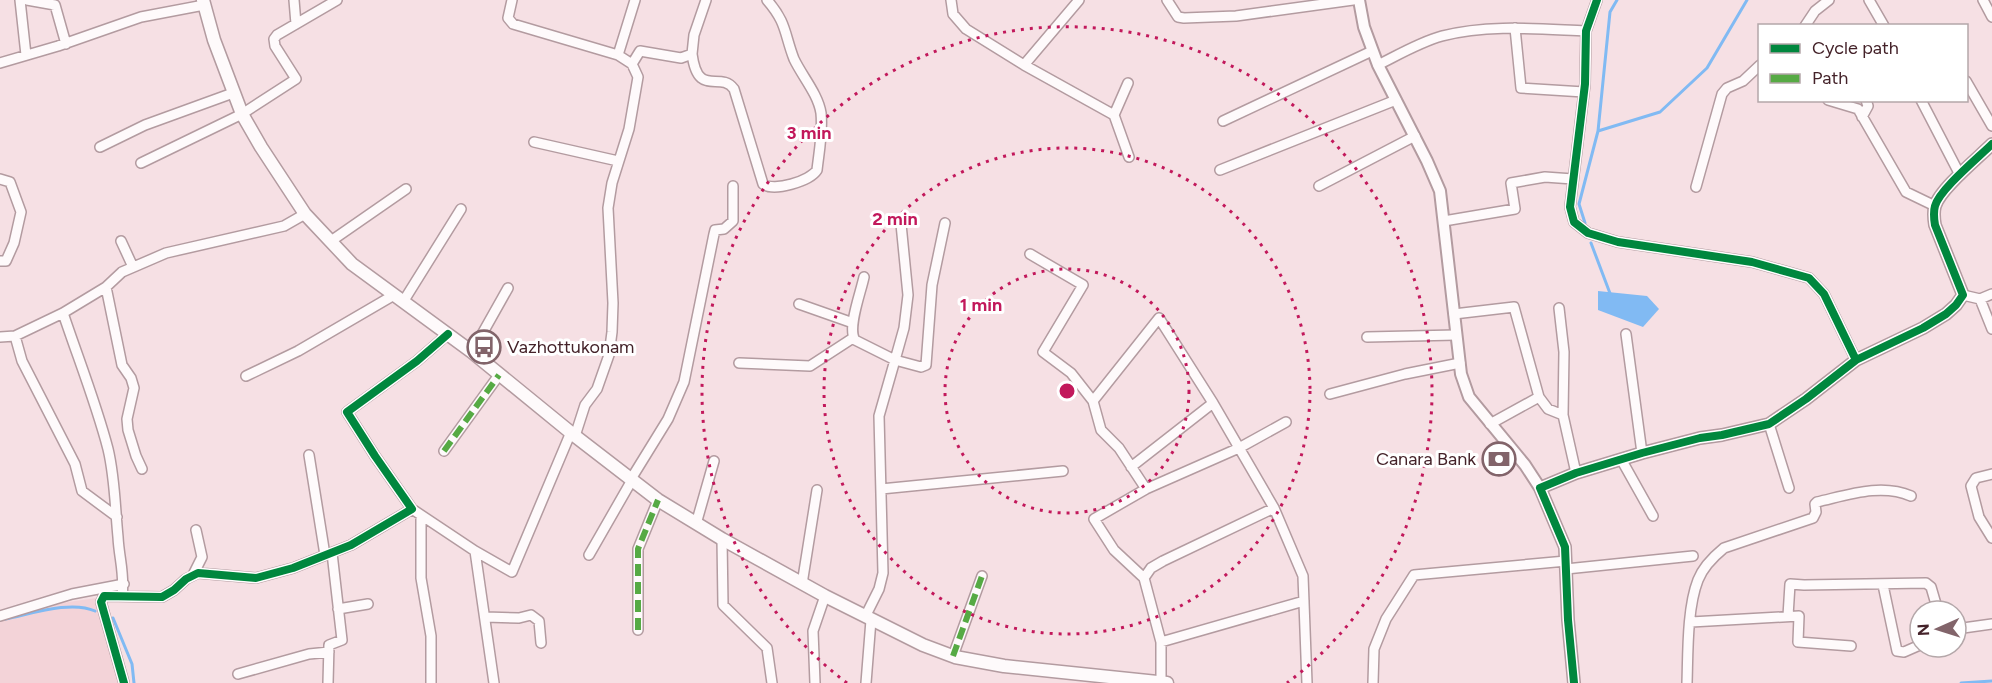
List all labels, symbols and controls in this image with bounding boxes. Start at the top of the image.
legend [1758,24,1968,102]
text: Cycle path [1812,37,1899,59]
text: Path [1812,67,1848,89]
text: 3 min [787,122,831,144]
text: 2 min [872,208,918,230]
text: 1 min [960,294,1002,316]
bus stop icon: Vazhottukonam [466,329,502,365]
place label: Vazhottukonam [507,336,634,358]
centre of rings [1057,381,1077,401]
bank icon: Canara Bank [1481,441,1517,477]
place label: Canara Bank [1376,448,1476,470]
north arrow [1908,599,1968,659]
text: N [1914,623,1933,636]

